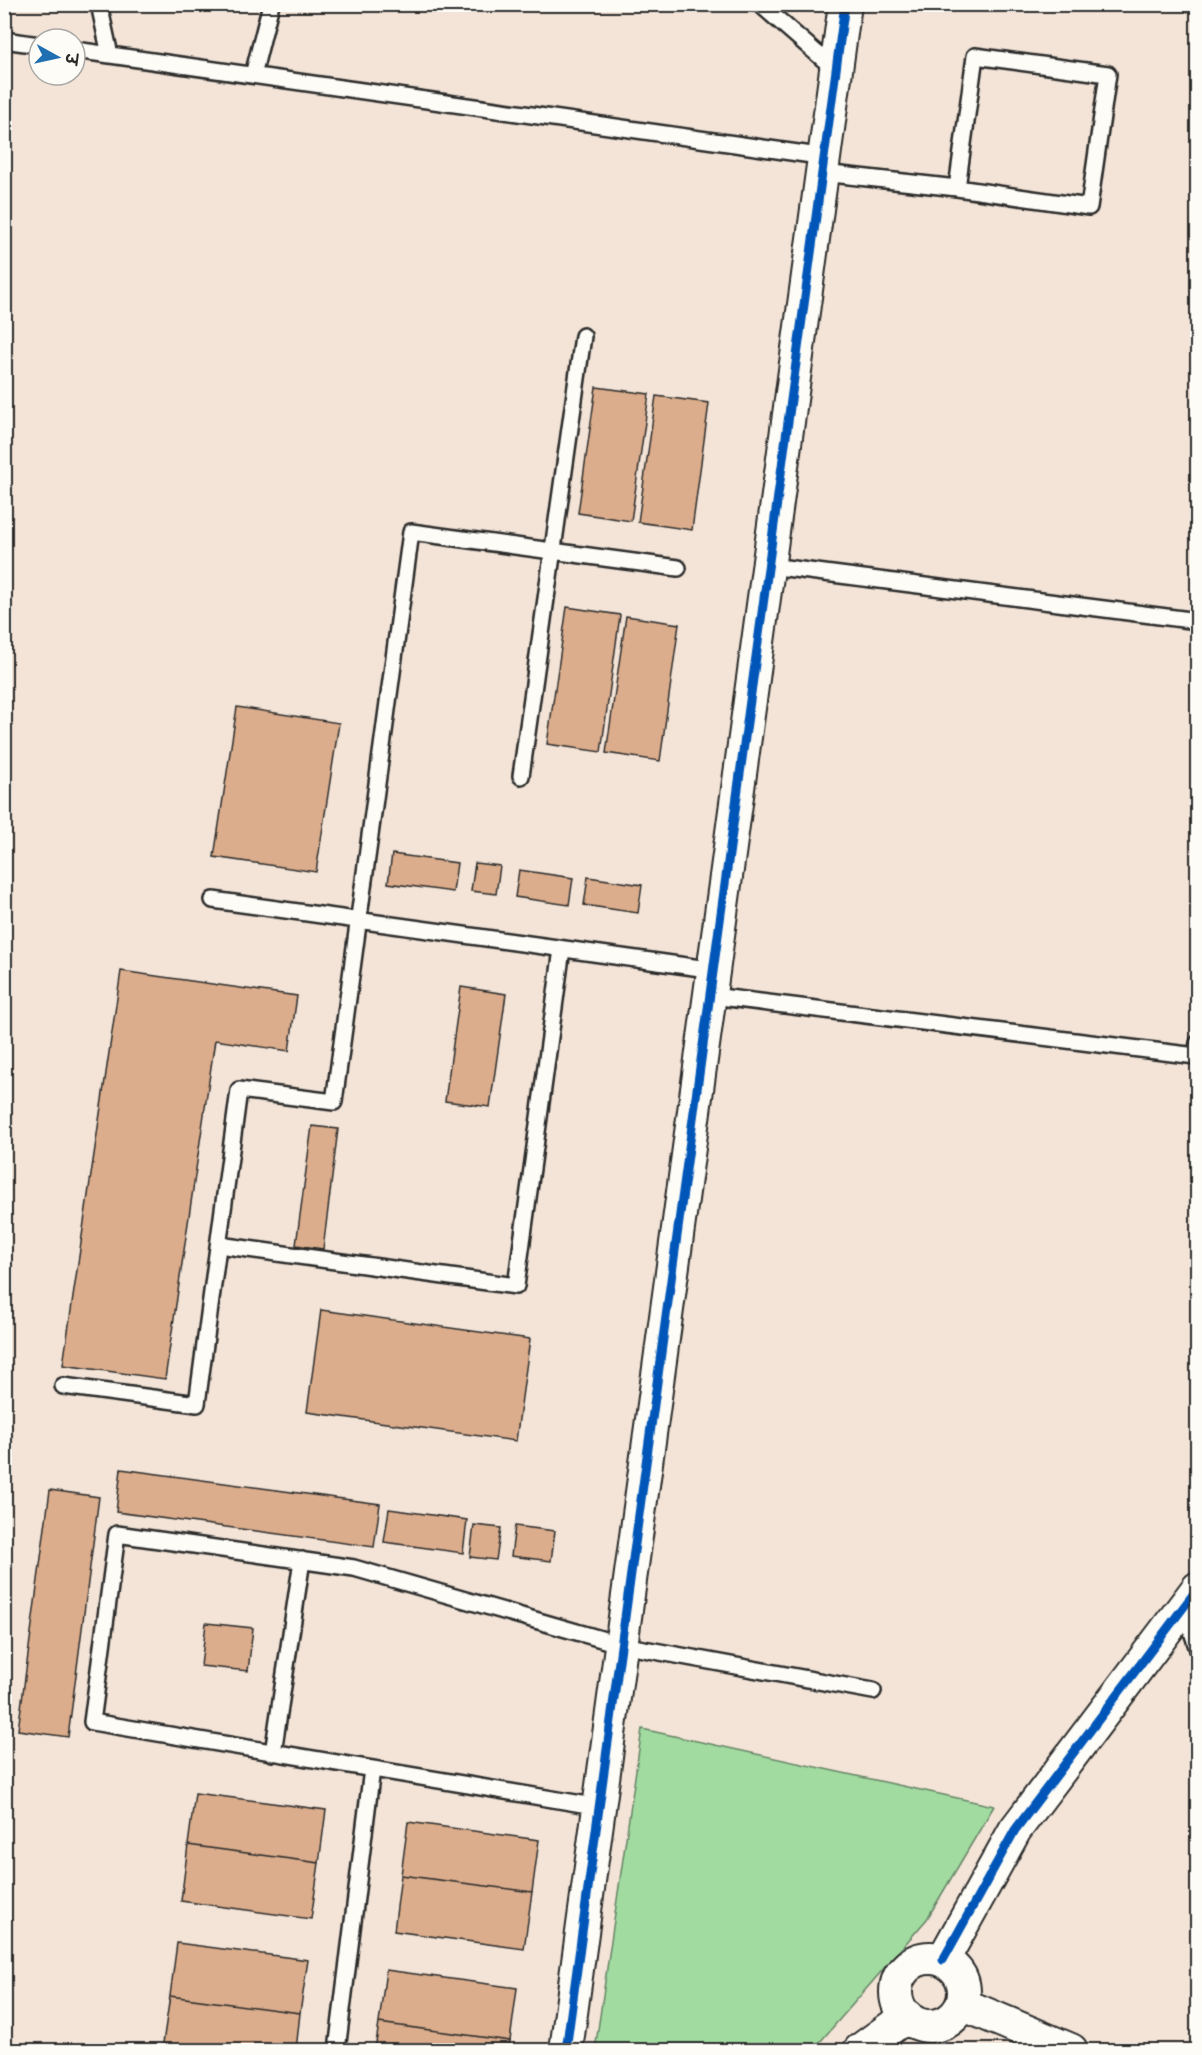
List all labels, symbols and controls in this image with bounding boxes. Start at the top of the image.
north arrow [27,27,87,87]
text: उ [59,50,82,67]

